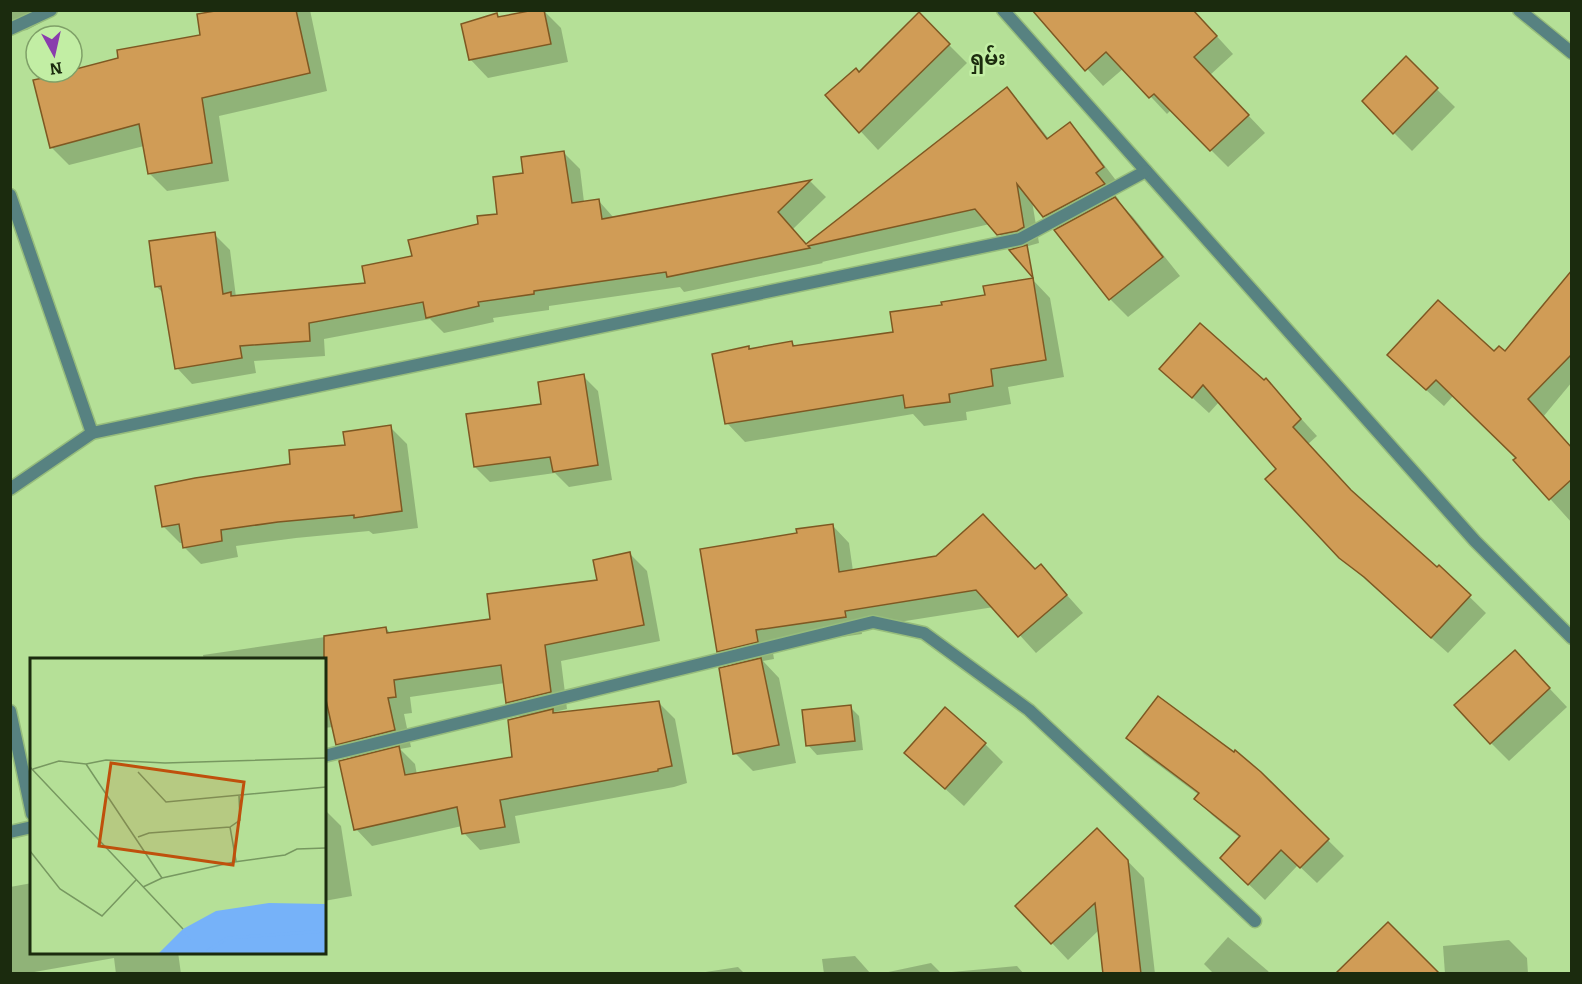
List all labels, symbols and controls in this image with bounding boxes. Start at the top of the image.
north arrow [24,24,84,84]
district label: ရှမ်း [970,45,1006,74]
text: N [49,58,63,79]
inset map [30,658,326,954]

